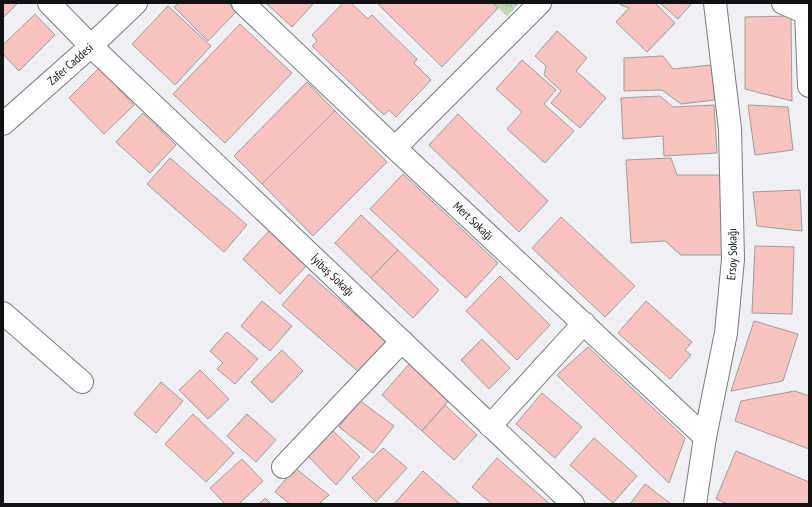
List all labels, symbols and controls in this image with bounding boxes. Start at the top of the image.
street label: Zafer Caddesi [44,40,96,88]
street label: Mert Sokağı [450,198,497,243]
street label: Ersoy Sokağı [723,228,740,281]
street label: İyibaş Sokağı [308,251,357,299]

